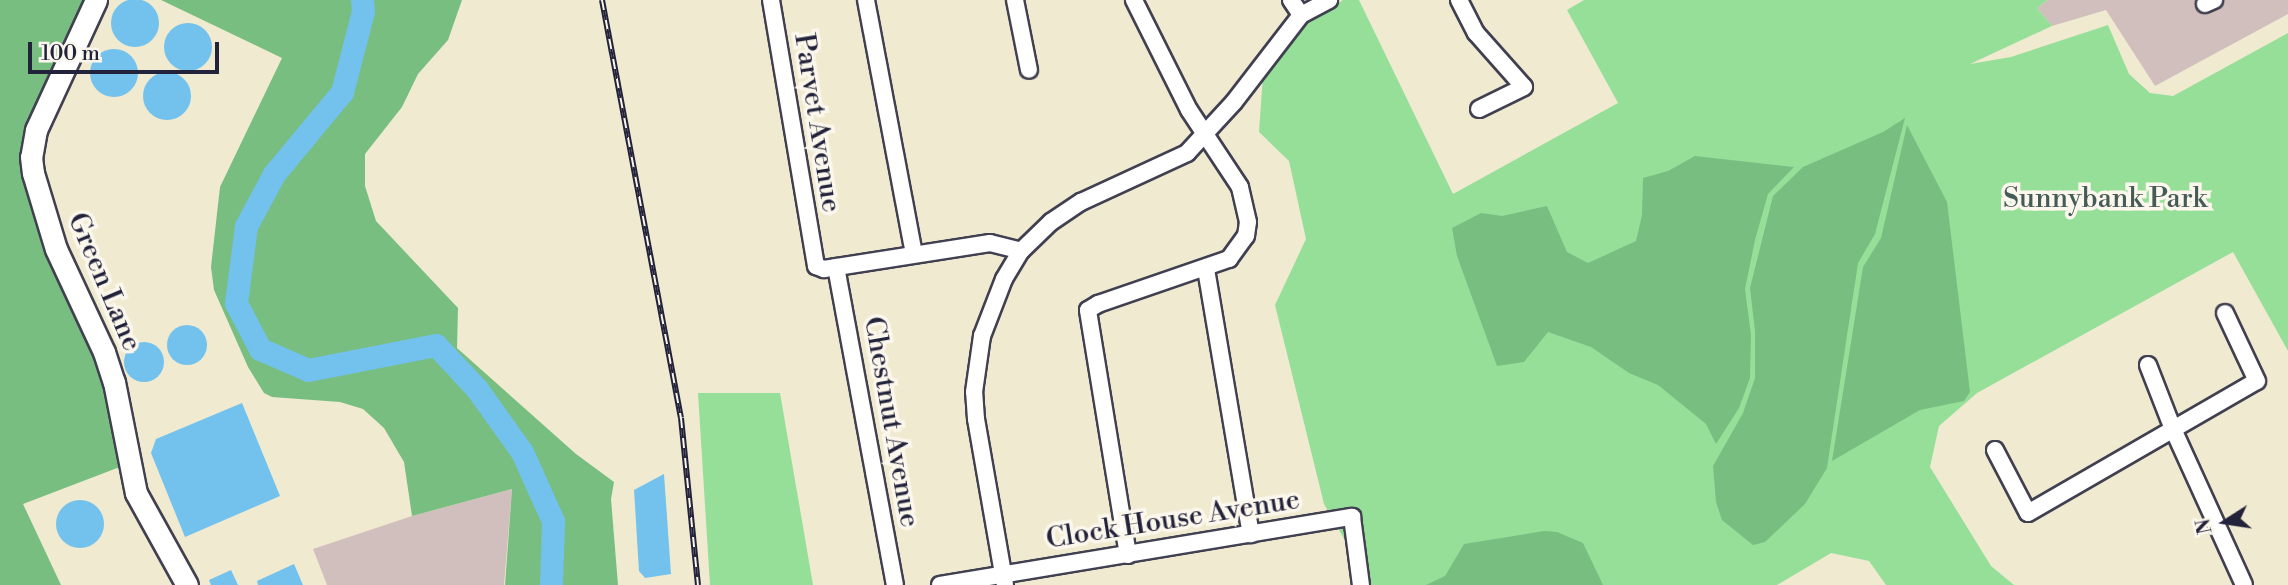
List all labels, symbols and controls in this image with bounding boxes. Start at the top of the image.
scale bar [32,28,222,72]
street label: Parvet Avenue [786,31,848,215]
text: 100 m [41,41,100,67]
park label: Sunnybank Park [2003,182,2207,216]
street label: Green Lane [60,208,148,356]
street label: Chestnut Avenue [856,314,926,530]
street label: Clock House Avenue [1044,483,1302,557]
north arrow [2190,487,2260,557]
text: N [2191,517,2218,536]

